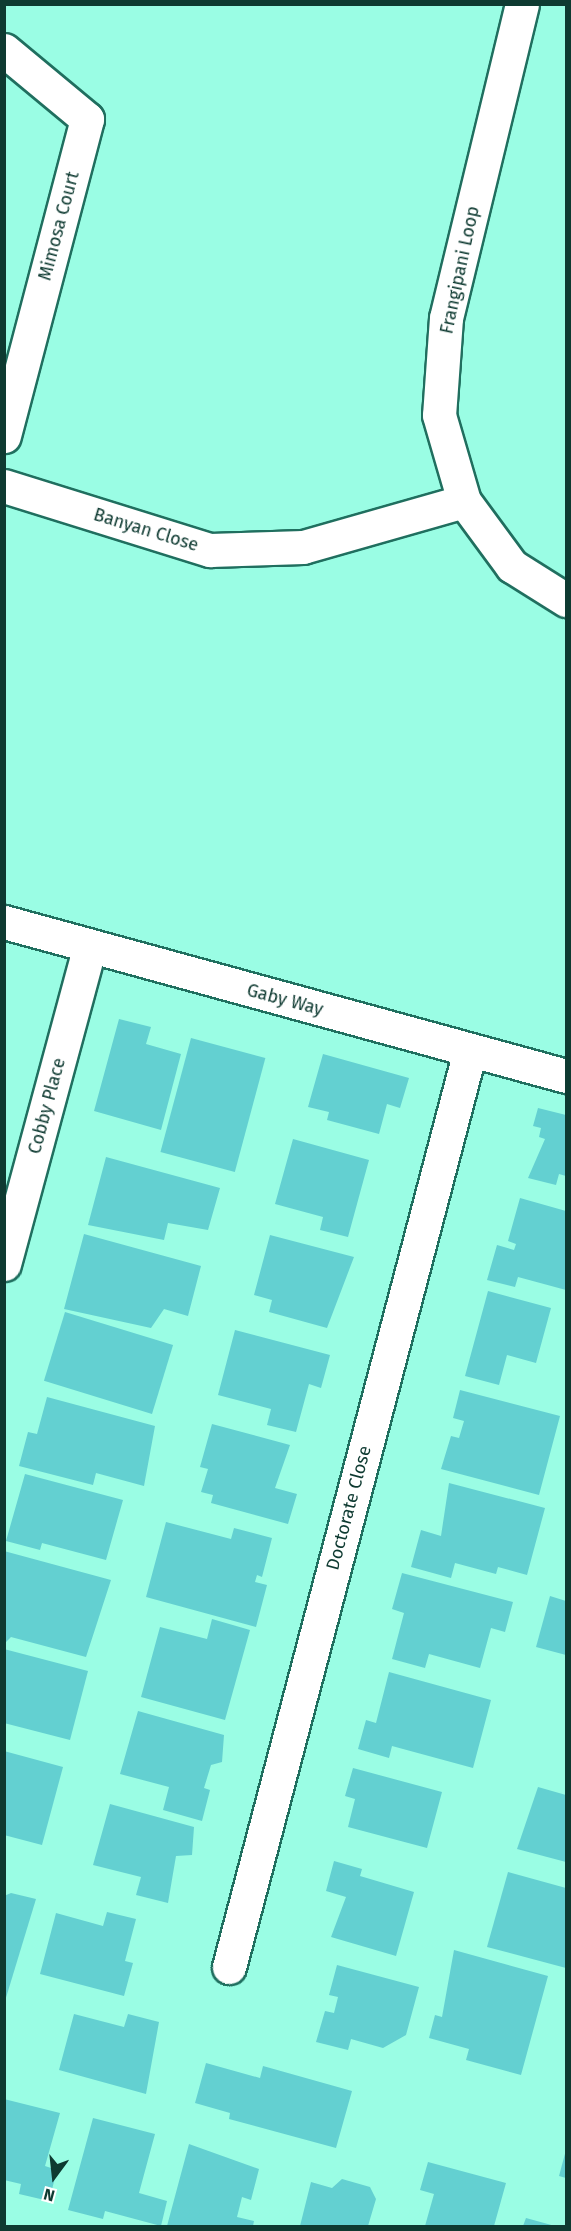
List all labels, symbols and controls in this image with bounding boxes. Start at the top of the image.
street label: Mimosa Court [34,169,84,283]
street label: Frangipani Loop [436,204,484,336]
street label: Banyan Close [91,504,201,556]
street label: Gaby Way [244,979,326,1021]
street label: Cobby Place [24,1056,70,1156]
street label: Doctorate Close [322,1443,376,1573]
north arrow [24,2147,84,2207]
text: N [42,2184,57,2205]

